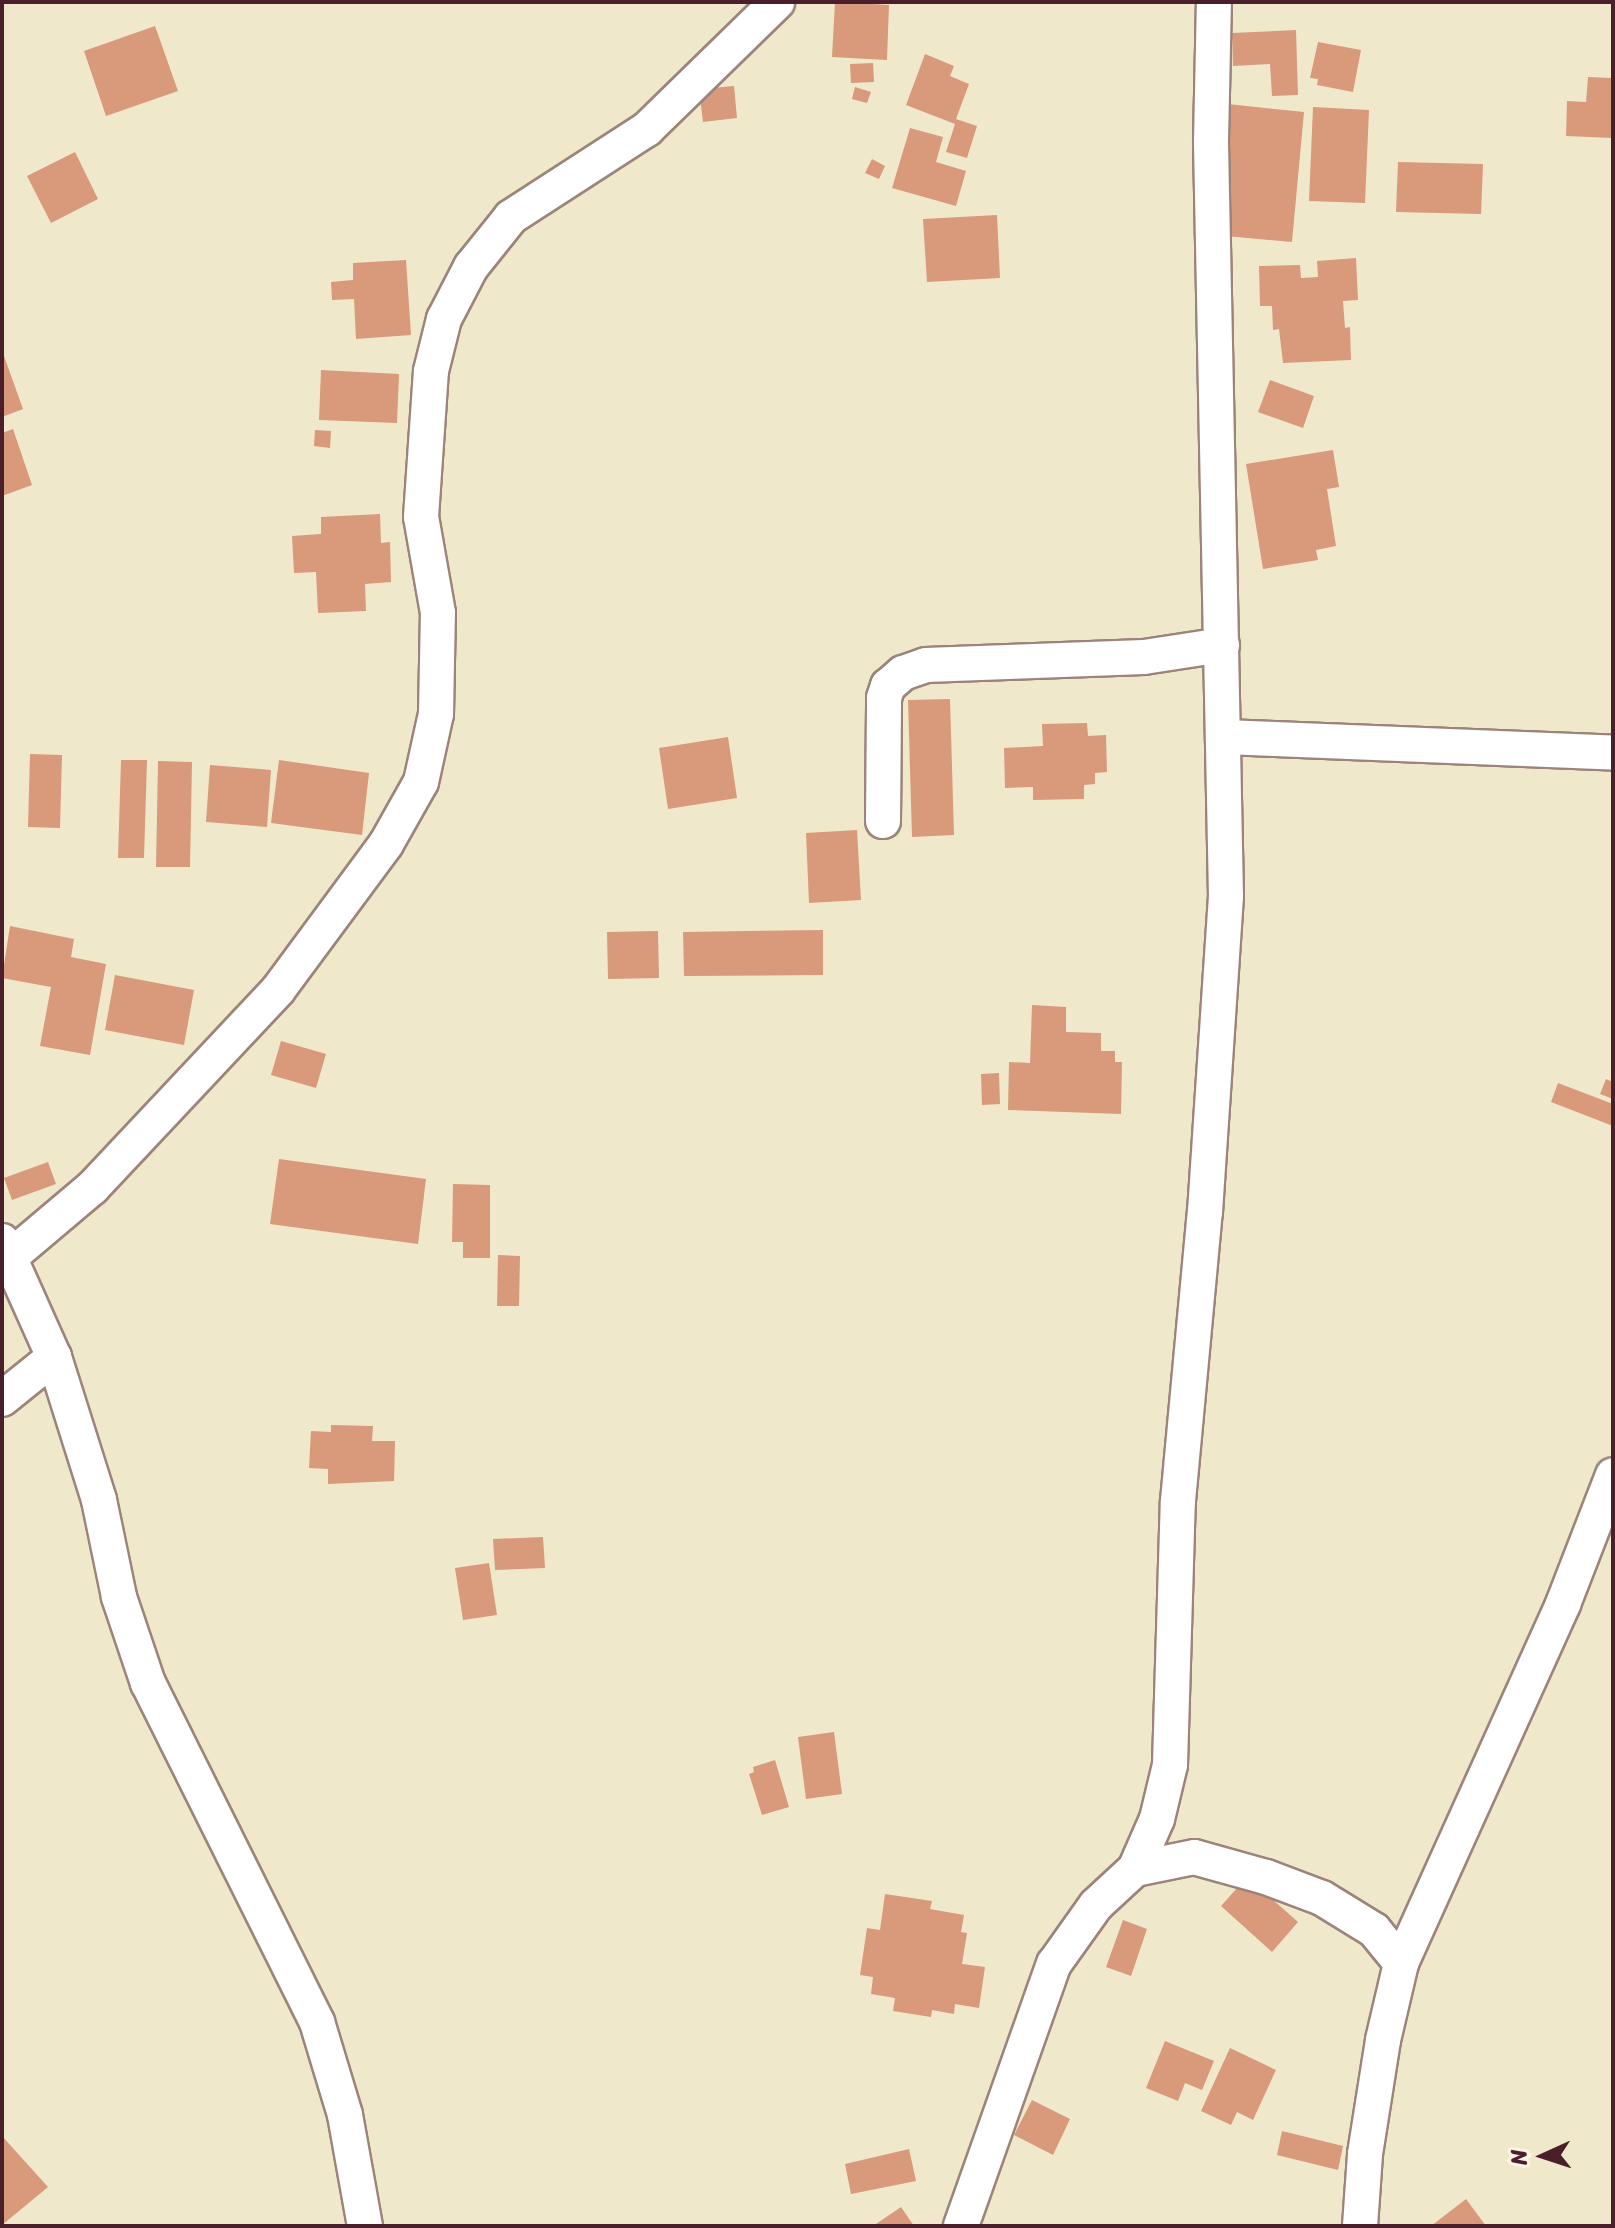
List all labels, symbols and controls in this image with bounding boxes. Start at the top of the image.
north arrow [1503,2116,1583,2196]
text: N [1499,2149,1538,2166]

